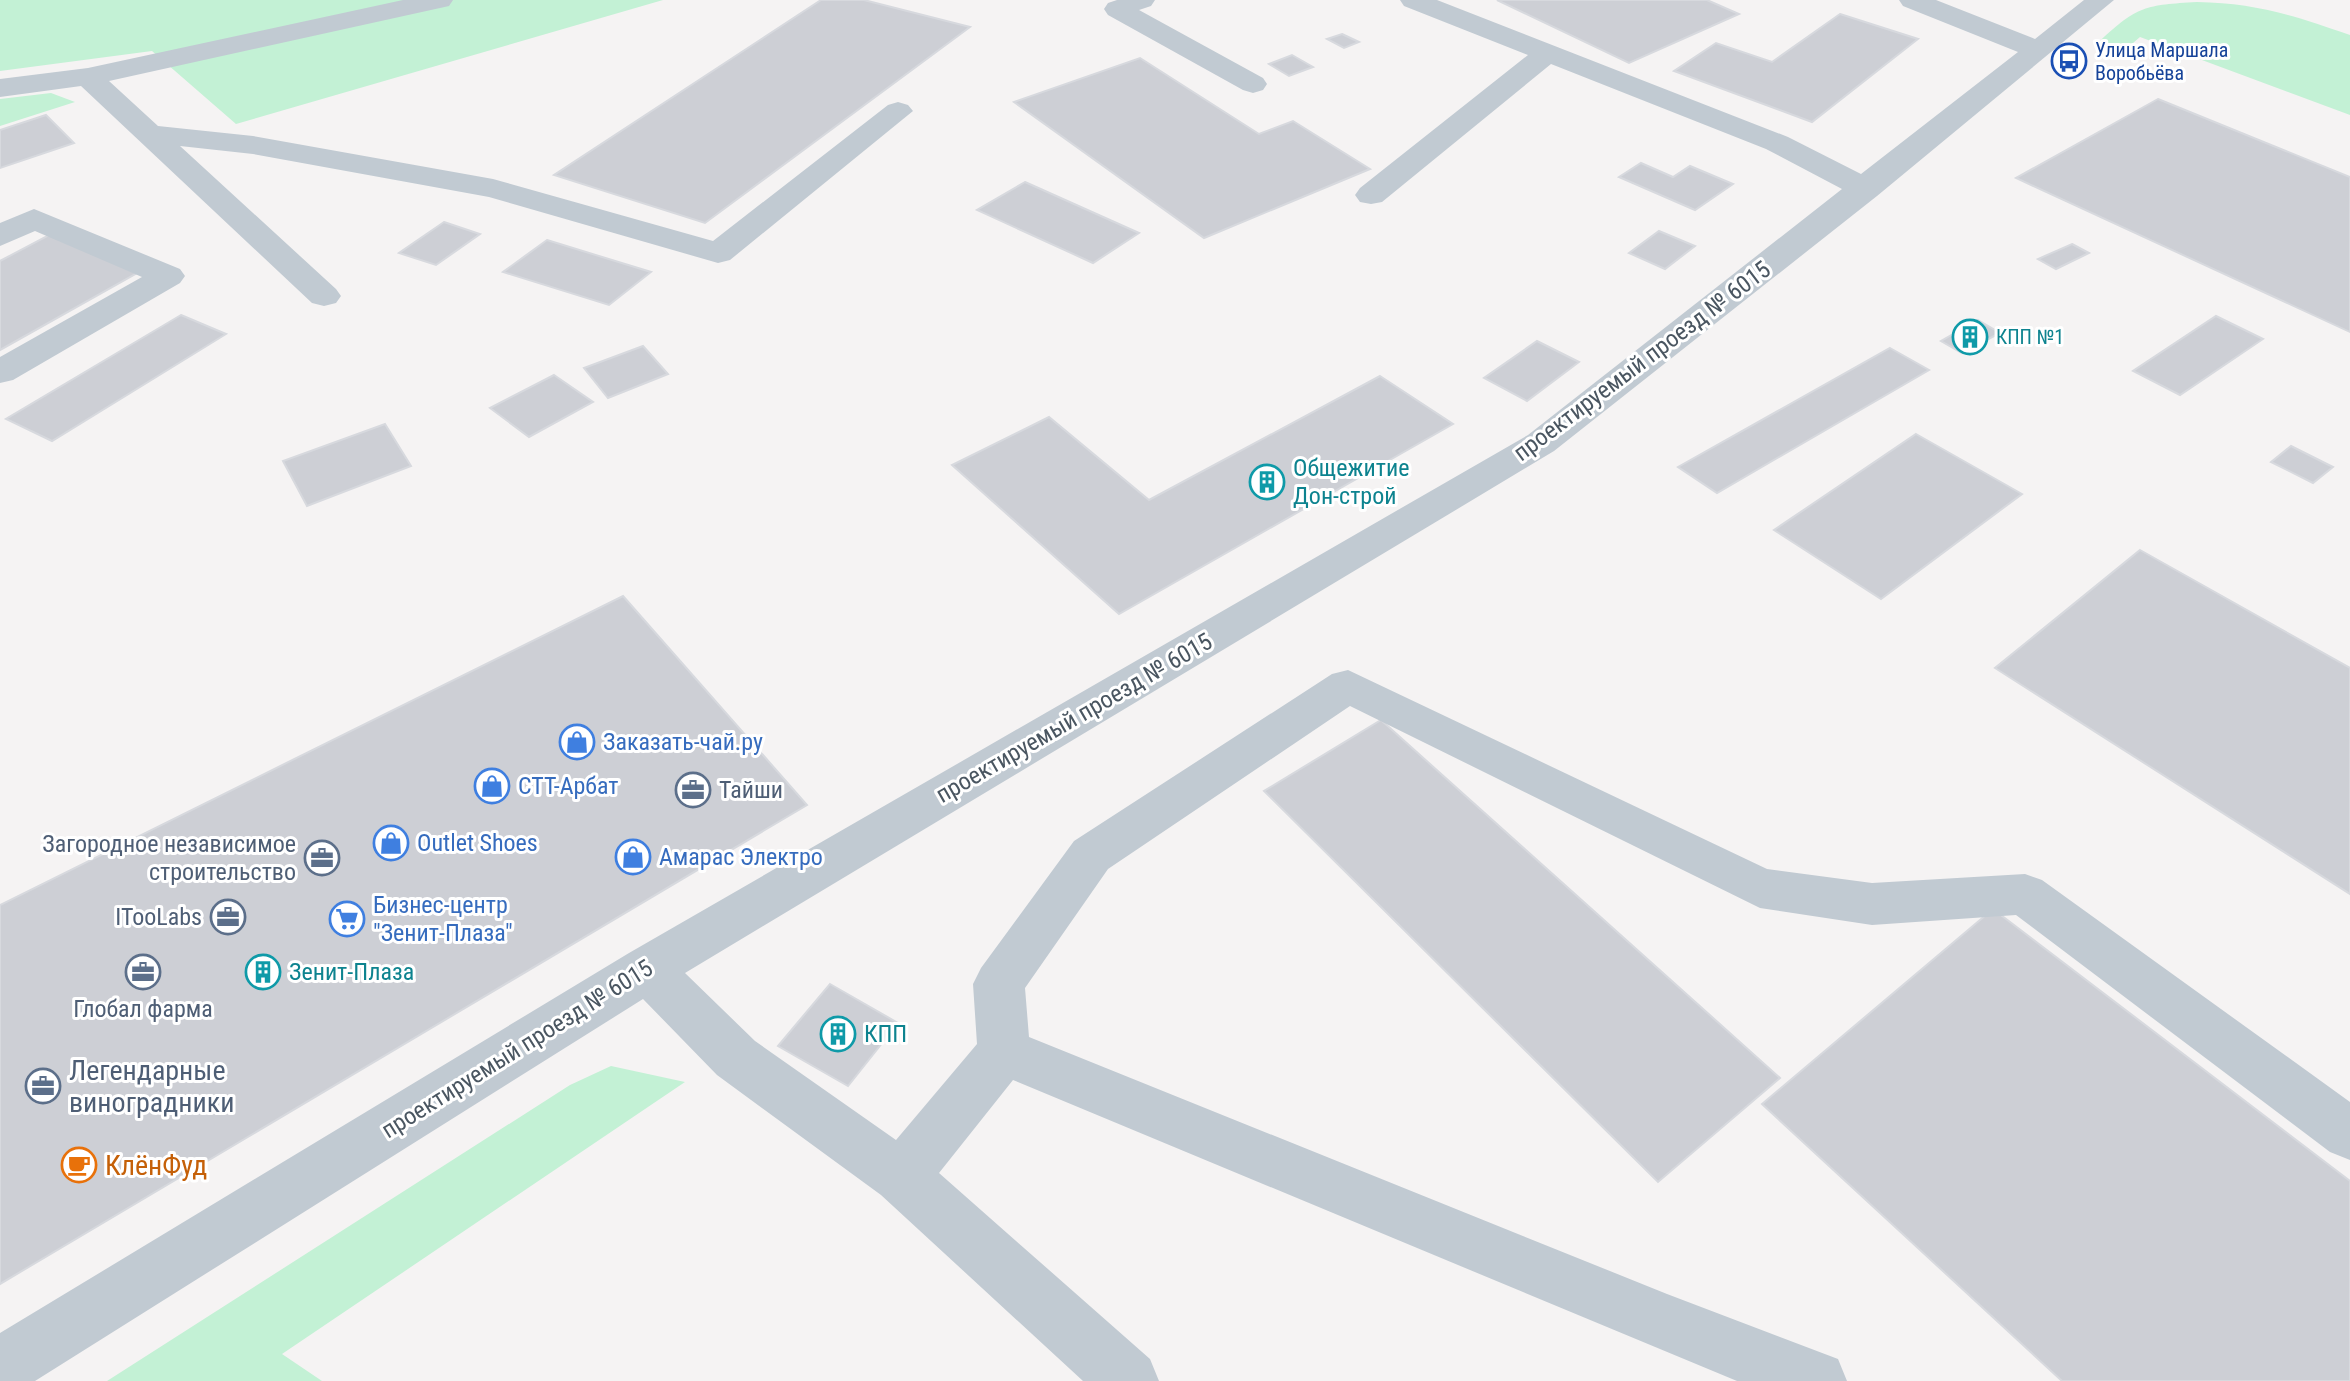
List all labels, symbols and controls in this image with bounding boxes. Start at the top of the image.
place label: Улица Маршала Воробьёва [2095,38,2228,85]
bus stop icon: Улица Маршала Воробьёва [2050,42,2088,80]
street label: проектируемый проезд № 6015 [1508,255,1776,467]
building icon: КПП №1 [1951,318,1989,356]
place label: КПП №1 [1996,325,2064,349]
place label: Общежитие Дон-строй [1293,454,1409,510]
building icon: Общежитие Дон-строй [1248,463,1286,501]
street label: проектируемый проезд № 6015 [931,627,1217,809]
shop icon: Заказать-чай.ру [558,723,596,761]
place label: Заказать-чай.ру [603,728,763,756]
shop icon: СТТ-Арбат [473,767,511,805]
office icon: Тайши [674,771,712,809]
place label: СТТ-Арбат [518,772,619,800]
place label: Тайши [719,776,783,804]
shop icon: Outlet Shoes [372,824,410,862]
place label: Outlet Shoes [417,829,538,857]
place label: Загородное независимое строительство [42,830,296,886]
shop icon: Амарас Электро [614,838,652,876]
office icon: Загородное независимое строительство [303,839,341,877]
place label: Амарас Электро [659,843,823,871]
place label: Бизнес-центр "Зенит-Плаза" [373,891,513,947]
office icon: ITooLabs [209,898,247,936]
supermarket icon: Бизнес-центр "Зенит-Плаза" [328,900,366,938]
place label: ITooLabs [115,903,202,931]
office icon: Глобал фарма [124,953,162,991]
building icon: Зенит-Плаза [244,953,282,991]
street label: проектируемый проезд № 6015 [376,954,658,1144]
place label: Зенит-Плаза [289,958,414,986]
place label: Глобал фарма [73,995,213,1023]
building icon: КПП [819,1015,857,1053]
place label: КПП [864,1020,907,1048]
place label: Легендарные виноградники [69,1054,235,1119]
office icon: Легендарные виноградники [24,1067,62,1105]
cafe icon: КлёнФуд [60,1146,98,1184]
place label: КлёнФуд [105,1149,207,1182]

